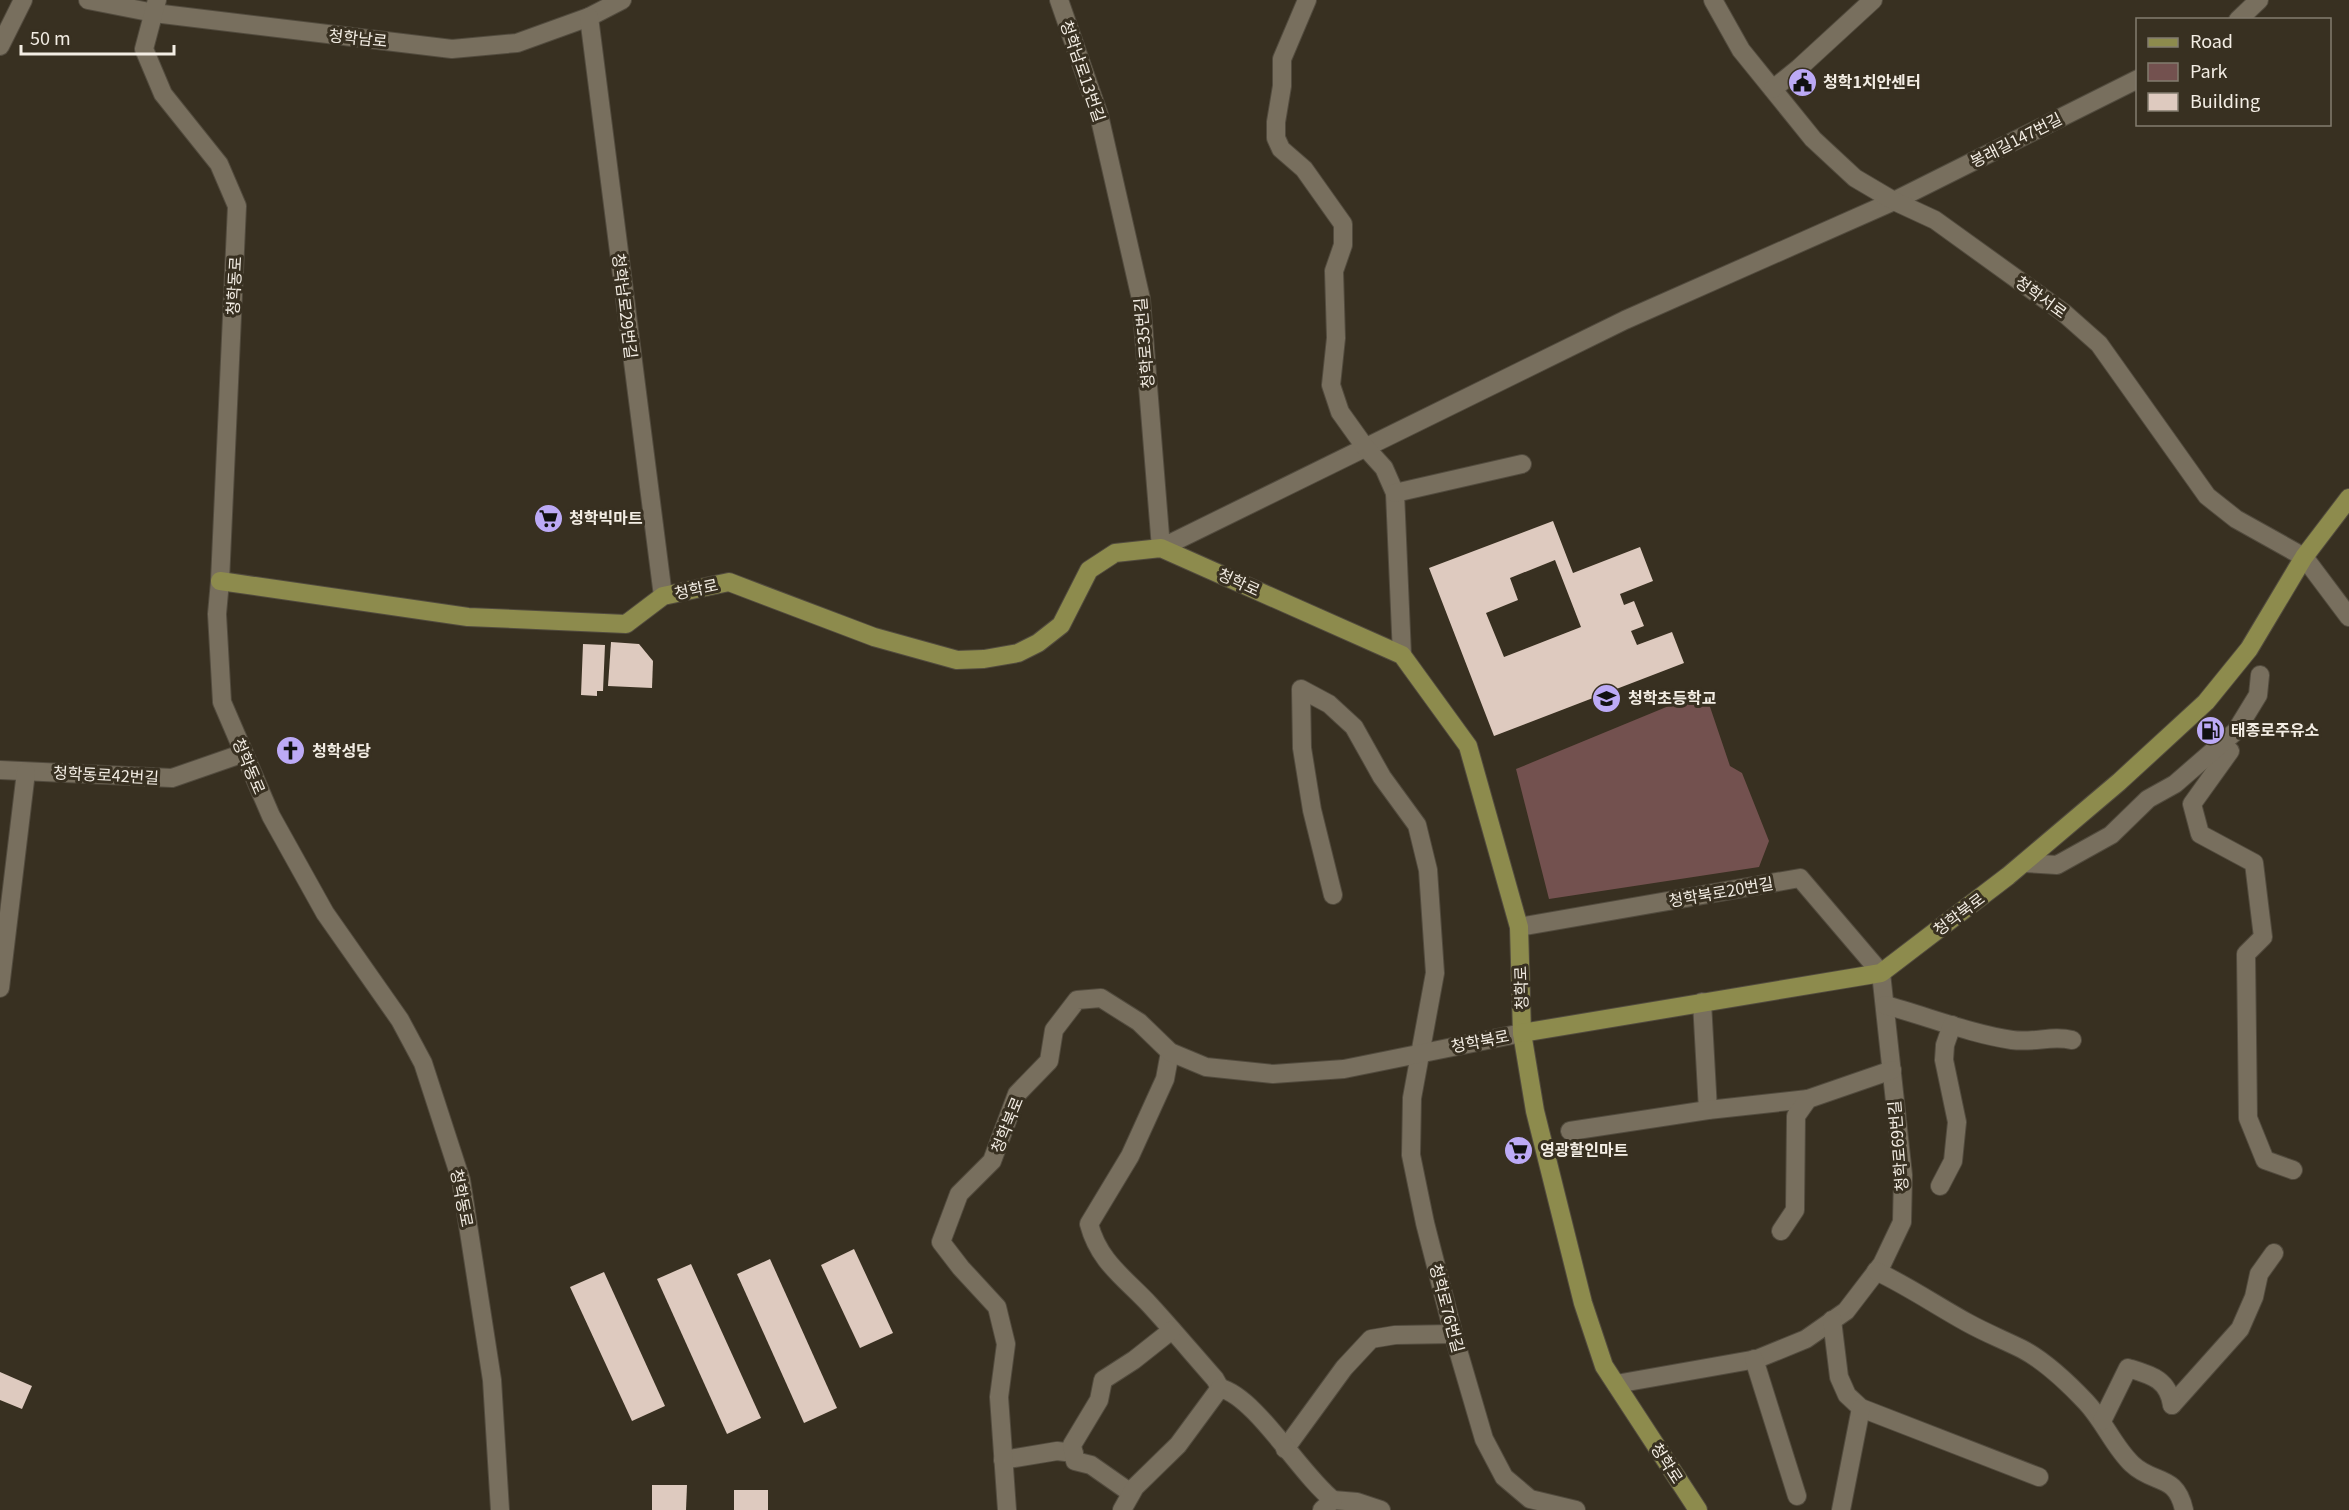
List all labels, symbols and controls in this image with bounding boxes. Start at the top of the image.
street label: 청학남로13번길 [1055,17,1113,125]
scale bar [21,18,174,56]
legend [2136,18,2331,126]
street label: 청학남로 [328,22,389,52]
text: 50 m [30,24,71,50]
text: Road [2190,27,2233,53]
text: Park [2190,57,2228,83]
public building icon: 청학1치안센터 [1786,66,1818,98]
place label: 청학1치안센터 [1823,69,1921,93]
text: Building [2190,87,2260,113]
street label: 봉래길147번길 [1965,106,2066,173]
street label: 청학남로29번길 [608,252,644,360]
street label: 청학동로 [219,256,247,316]
street label: 청학서로 [2011,269,2073,323]
street label: 청학로35번길 [1127,297,1159,390]
supermarket icon: 청학빅마트 [532,502,564,534]
place label: 청학빅마트 [569,505,643,529]
street label: 청학로 [1214,561,1265,601]
street label: 청학로 [672,572,720,604]
school or university icon: 청학초등학교 [1591,682,1623,714]
place label: 청학초등학교 [1628,685,1717,709]
fuel station icon: 태종로주유소 [2194,714,2226,746]
place label: 태종로주유소 [2231,717,2320,741]
street label: 청학동로 [227,734,273,798]
church icon: 청학성당 [275,735,307,767]
place label: 청학성당 [312,738,371,762]
street label: 청학동로42번길 [52,759,160,789]
street label: 청학북로20번길 [1667,870,1775,912]
street label: 청학북로 [1928,886,1989,941]
street label: 청학로 [1507,965,1533,1011]
street label: 청학북로 [1449,1023,1511,1057]
street label: 청학북로 [984,1093,1028,1156]
street label: 청학로69번길 [1881,1100,1913,1193]
supermarket icon: 영광할인마트 [1503,1134,1535,1166]
place label: 영광할인마트 [1540,1137,1629,1161]
street label: 청학동로 [446,1167,480,1229]
street label: 청학로76번길 [1425,1261,1471,1355]
street label: 청학로 [1646,1437,1690,1488]

